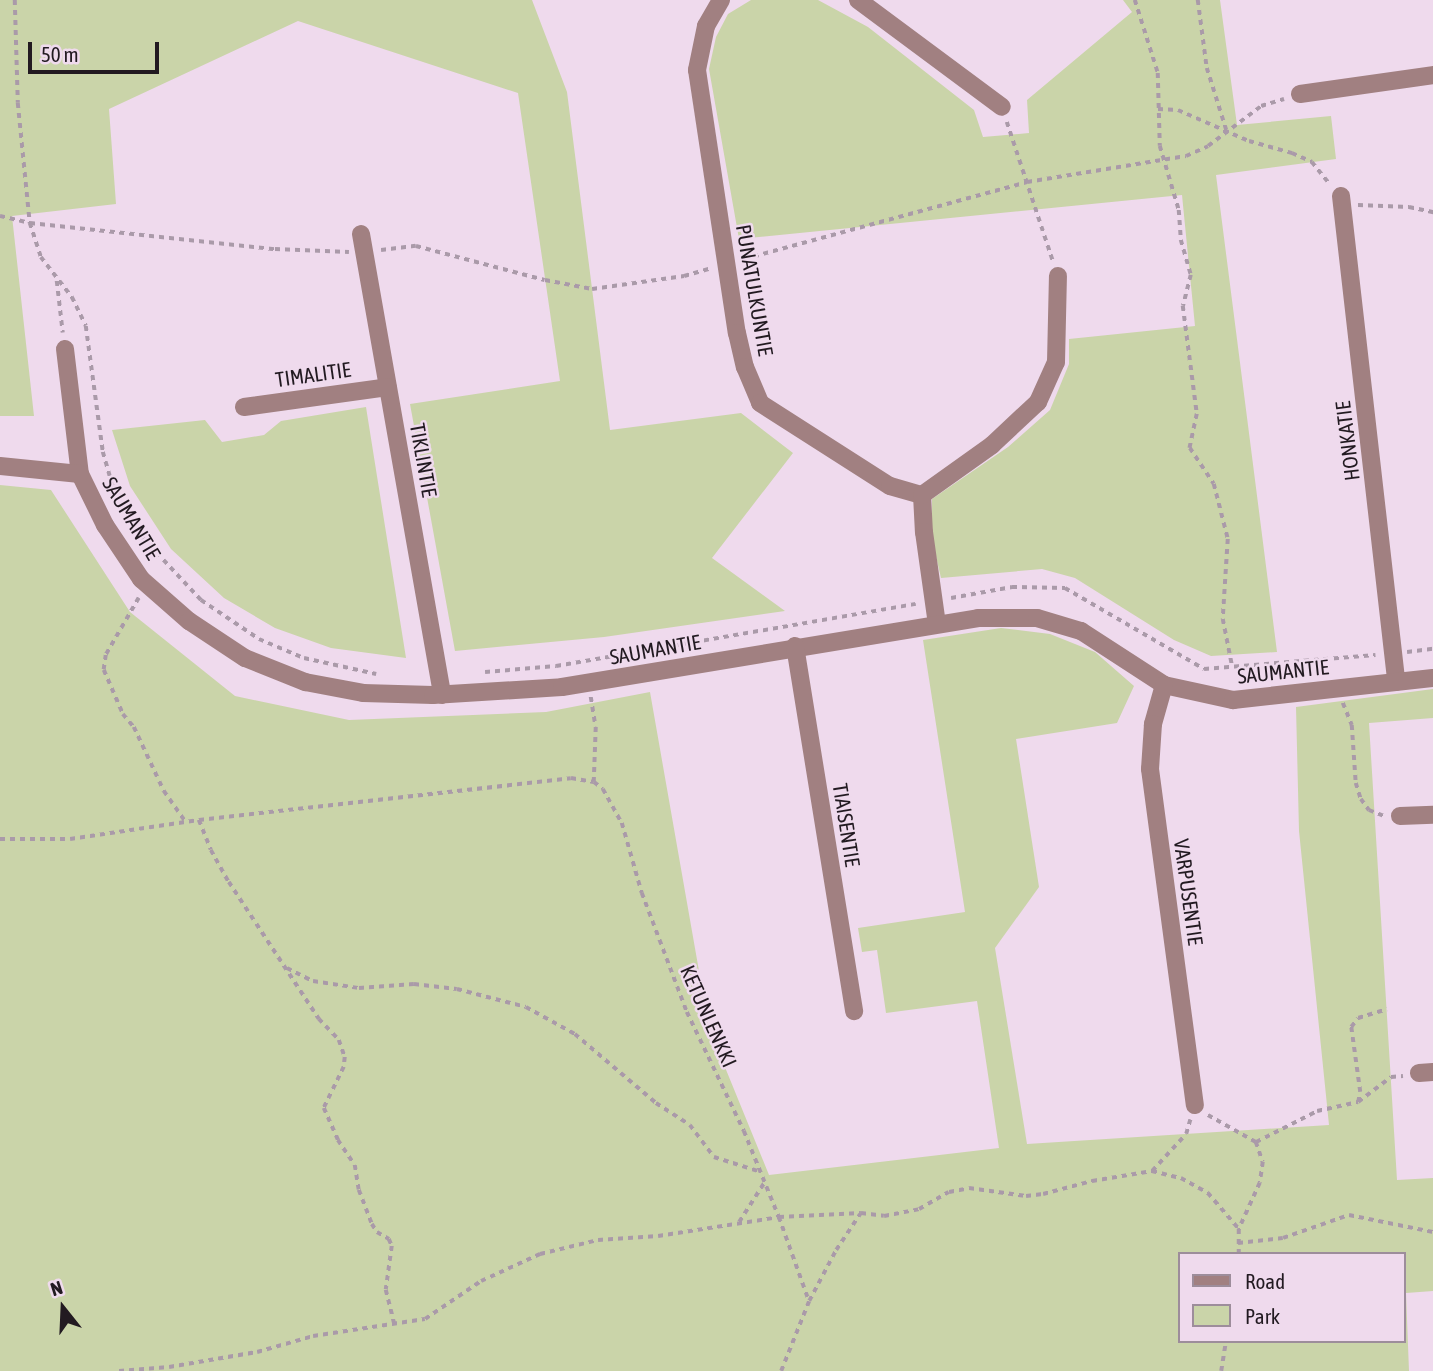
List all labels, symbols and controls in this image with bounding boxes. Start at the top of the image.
scale bar [32,28,163,72]
text: 50 m [41,42,79,66]
street label: PUNATULKUNTIE [731,222,779,358]
street label: TIMALITIE [274,356,352,392]
street label: HONKATIE [1330,400,1364,482]
street label: TIKLINTIE [405,421,443,499]
street label: SAUMANTIE [98,472,166,564]
street label: SAUMANTIE [608,629,702,669]
street label: SAUMANTIE [1236,654,1330,688]
street label: TIAISENTIE [828,782,866,868]
street label: VARPUSENTIE [1169,837,1209,947]
street label: KETUNLENKKI [675,961,743,1071]
legend [1178,1252,1405,1343]
text: Road [1245,1269,1285,1293]
north arrow [28,1273,98,1343]
text: N [48,1276,65,1300]
text: Park [1245,1304,1280,1328]

